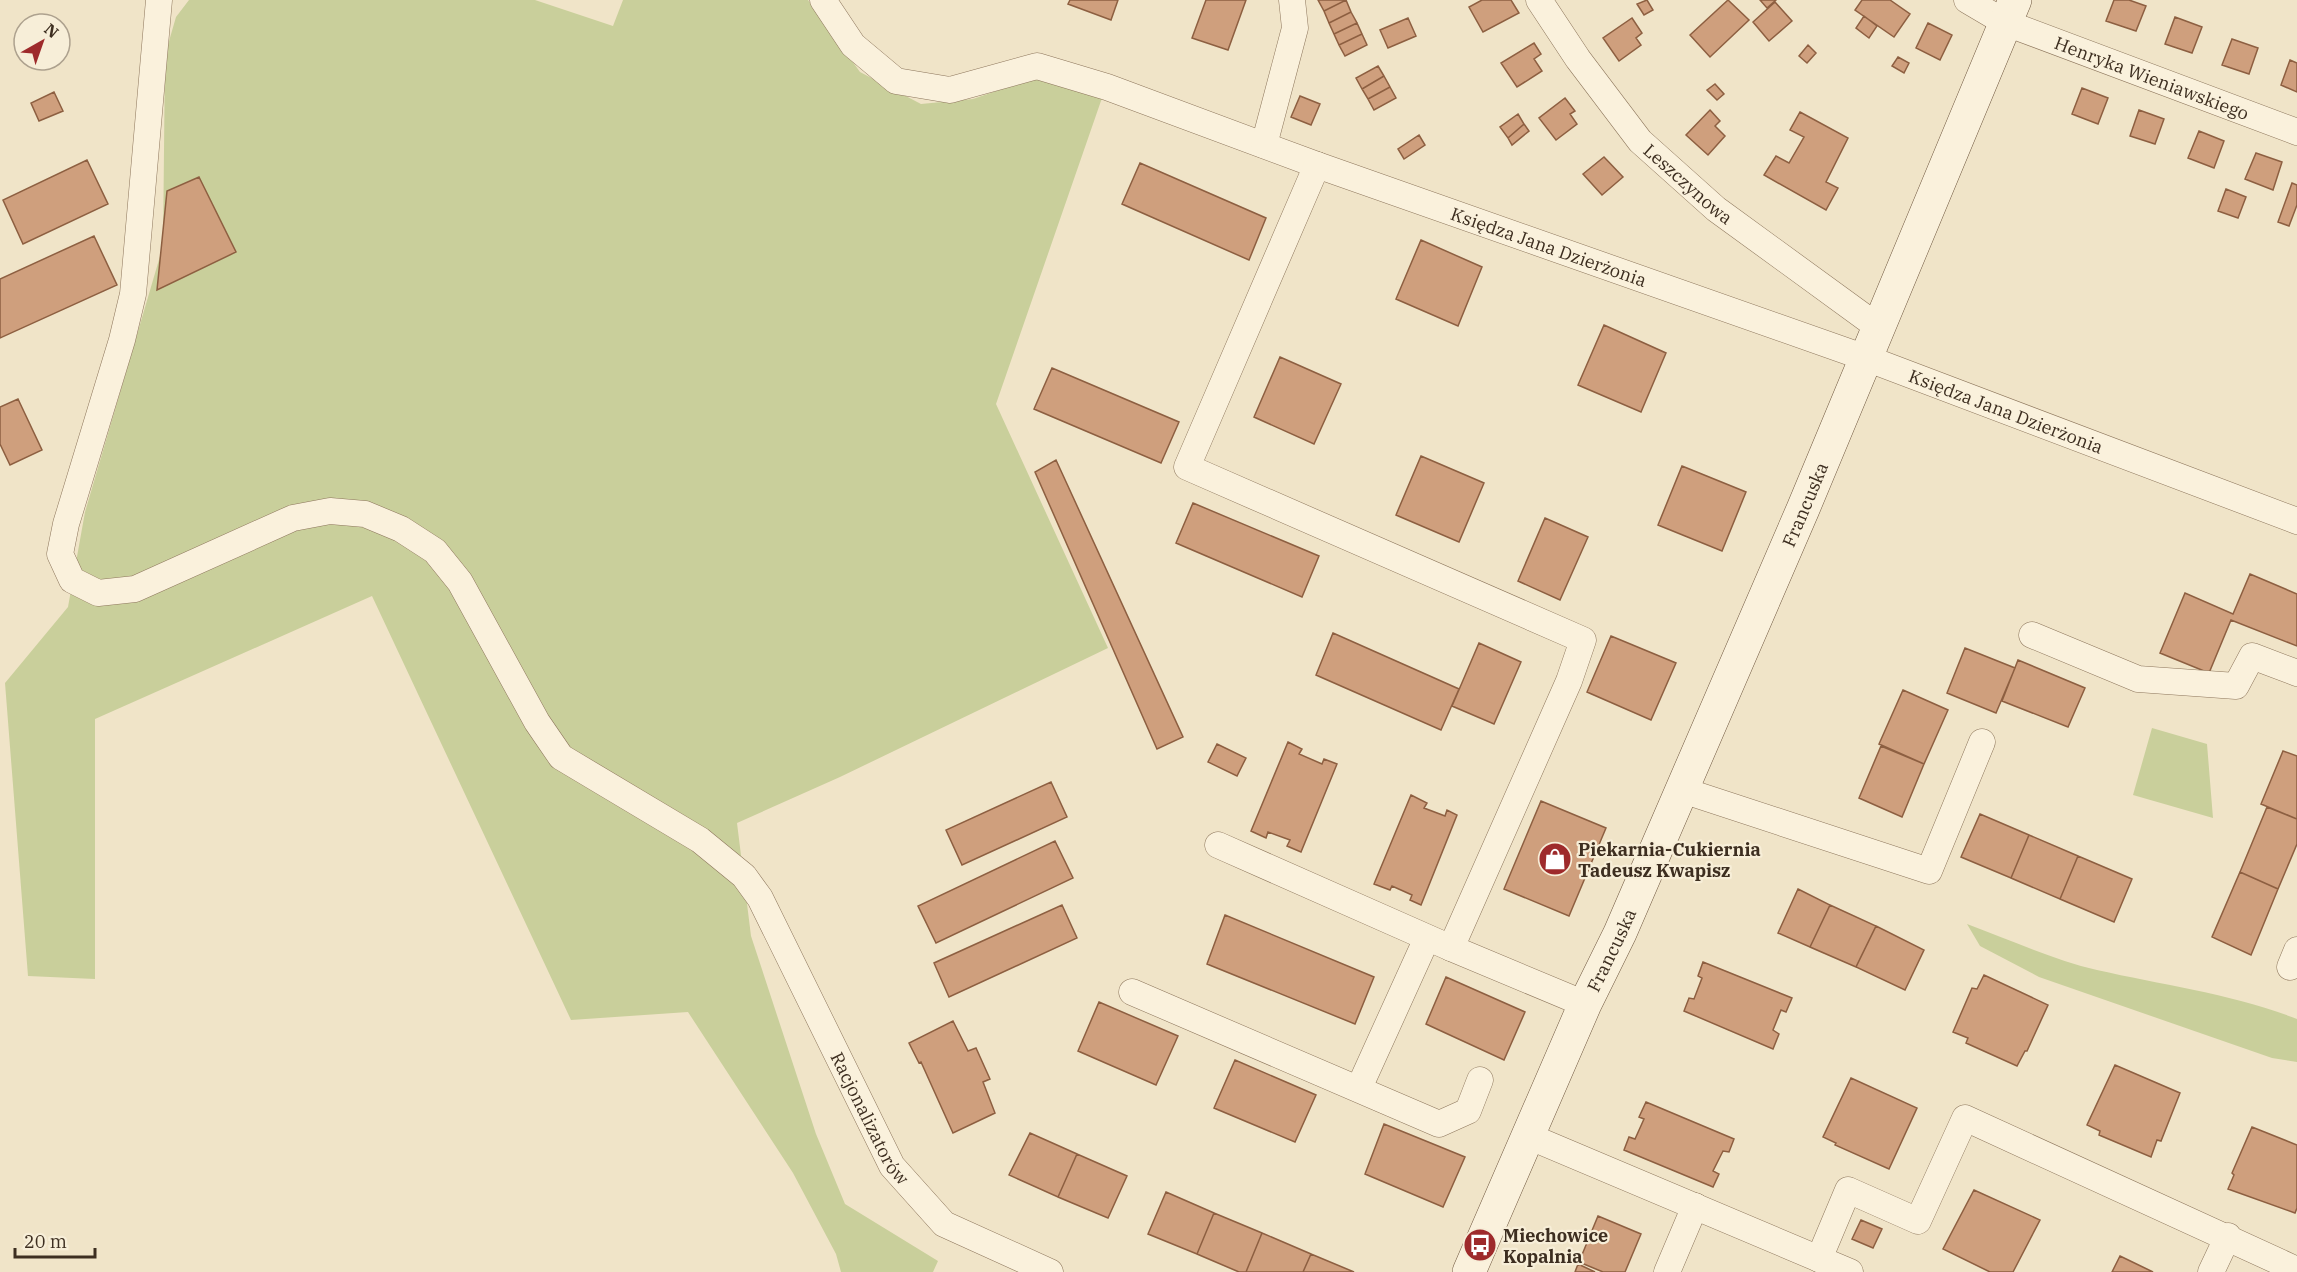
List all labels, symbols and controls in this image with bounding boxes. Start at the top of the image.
north arrow [12,12,72,72]
text: N [40,19,63,42]
street label: Henryka Wieniawskiego [2051,31,2252,124]
street label: Leszczynowa [1639,138,1737,229]
street label: Księdza Jana Dzierżonia [1448,201,1650,292]
street label: Księdza Jana Dzierżonia [1906,364,2107,458]
street label: Francuska [1777,458,1833,550]
place label: Piekarnia-Cukiernia Tadeusz Kwapisz [1578,838,1761,882]
shop icon: Piekarnia-Cukiernia Tadeusz Kwapisz [1537,841,1573,877]
street label: Francuska [1581,905,1641,996]
street label: Racjonalizatorów [826,1048,914,1189]
scale bar [15,1221,94,1259]
place label: Miechowice Kopalnia [1503,1224,1608,1268]
bus stop icon: Miechowice Kopalnia [1462,1227,1498,1263]
text: 20 m [24,1230,67,1253]

